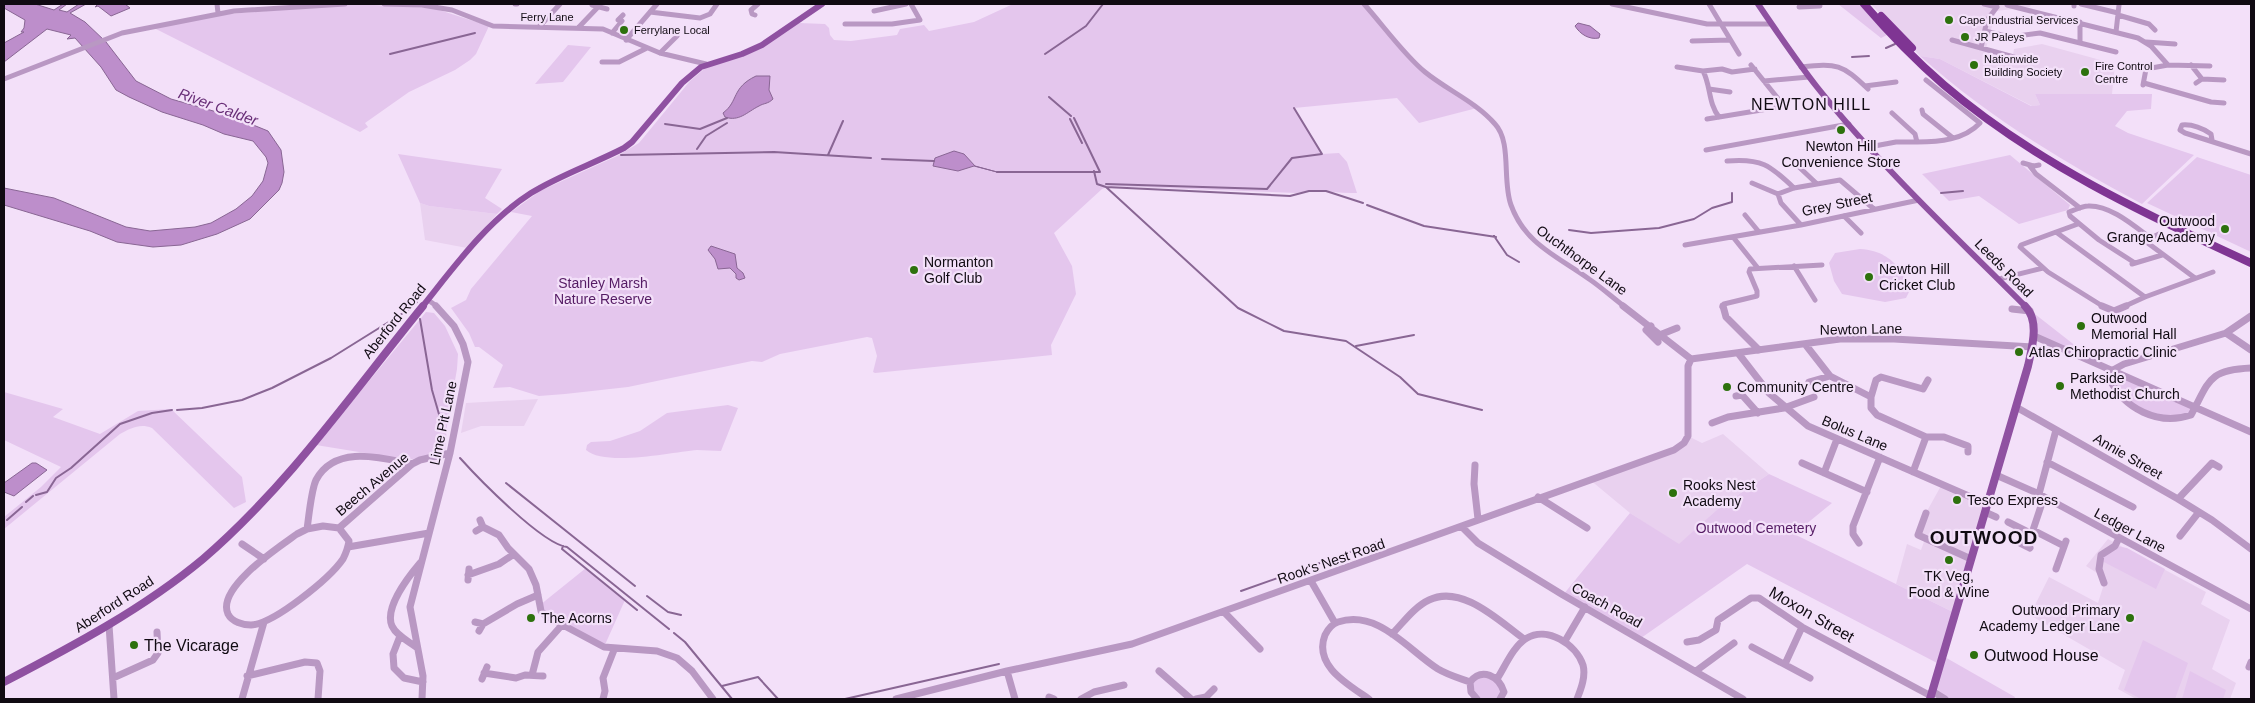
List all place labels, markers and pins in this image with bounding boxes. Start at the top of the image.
marker: Cape Industrial Services [1943,14,1955,26]
place label: Cape Industrial Services [1959,14,2079,26]
marker: Ferrylane Local [618,24,630,36]
place label: Ferrylane Local [634,24,710,36]
marker: JR Paleys [1959,31,1971,43]
place label: JR Paleys [1975,31,2025,43]
place label: Nationwide Building Society [1984,53,2063,78]
marker: Nationwide Building Society [1968,59,1980,71]
place label: Fire Control Centre [2095,60,2152,85]
marker: Fire Control Centre [2079,66,2091,78]
marker: Newton Hill Convenience Store [1835,124,1847,136]
place label: Newton Hill Convenience Store [1781,138,1901,170]
place label: Outwood Grange Academy [2107,213,2215,245]
marker: Outwood Grange Academy [2219,223,2231,235]
place label: Normanton Golf Club [924,254,993,286]
place label: Newton Hill Cricket Club [1879,261,1955,293]
marker: Normanton Golf Club [908,264,920,276]
marker: Newton Hill Cricket Club [1863,271,1875,283]
place label: Outwood Memorial Hall [2091,310,2177,342]
marker: Outwood Memorial Hall [2075,320,2087,332]
place label: Atlas Chiropractic Clinic [2029,344,2177,360]
marker: Atlas Chiropractic Clinic [2013,346,2025,358]
place label: Parkside Methodist Church [2070,370,2180,402]
place label: Community Centre [1737,379,1854,395]
marker: Parkside Methodist Church [2054,380,2066,392]
marker: Community Centre [1721,381,1733,393]
place label: Rooks Nest Academy [1683,477,1755,509]
marker: Rooks Nest Academy [1667,487,1679,499]
place label: Tesco Express [1967,492,2058,508]
marker: Tesco Express [1951,494,1963,506]
marker: TK Veg, Food & Wine [1943,554,1955,566]
place label: TK Veg, Food & Wine [1909,568,1990,600]
place label: Outwood Primary Academy Ledger Lane [1979,602,2120,634]
place label: The Acorns [541,610,612,626]
marker: The Acorns [525,612,537,624]
marker: Outwood Primary Academy Ledger Lane [2124,612,2136,624]
place label: The Vicarage [144,637,239,654]
marker: The Vicarage [128,639,140,651]
place label: Outwood House [1984,647,2099,664]
marker: Outwood House [1968,649,1980,661]

